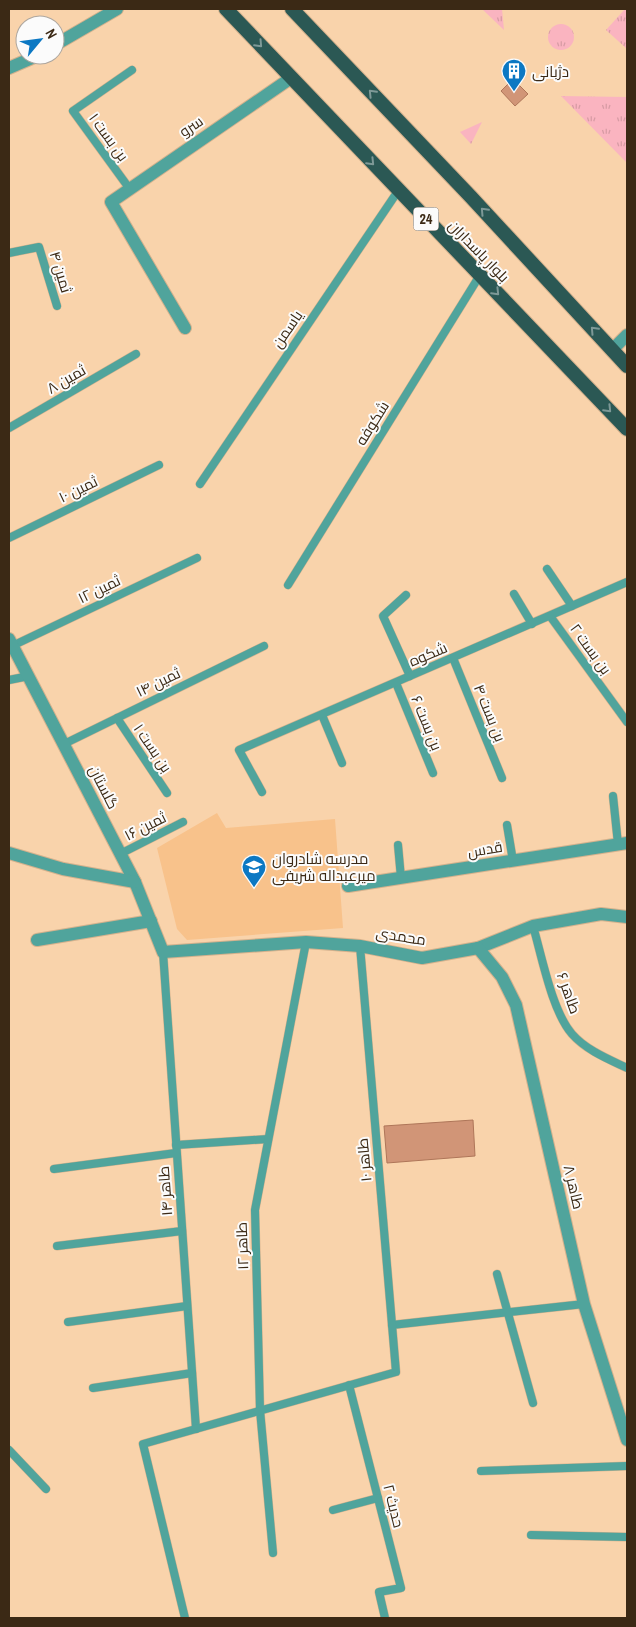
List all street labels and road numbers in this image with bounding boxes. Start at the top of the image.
street label: بن بست ۱ [84,109,134,165]
street label: سرو [175,110,207,142]
road number: 24 [414,208,438,230]
street label: بلوار پاسداران [444,215,514,287]
street label: ثمین ۴ [45,249,77,295]
street label: یاسمن [267,306,307,352]
street label: ثمین ۸ [43,359,89,399]
street label: شکوفه [350,397,394,449]
street label: ثمین ۱۰ [55,471,101,507]
street label: ثمین ۱۲ [74,570,124,608]
street label: بن بست ۲ [565,619,617,679]
street label: شکوه [406,637,450,671]
street label: ثمین ۱۴ [132,662,184,702]
street label: بن بست ۴ [469,681,511,745]
street label: بن بست ۶ [406,692,448,754]
street label: بن بست ۱ [129,719,177,777]
street label: گلستان [84,762,124,812]
street label: ثمین ۱۶ [121,807,169,845]
street label: قدس [466,836,504,862]
street label: محمدی [375,922,427,950]
street label: طاهر ۶ [552,969,586,1017]
street label: طاهر ۱۰ [352,1137,376,1183]
street label: طاهر ۸ [559,1163,589,1211]
street label: طاهر ۱۴ [153,1165,177,1217]
street label: طاهر ۱۲ [231,1222,253,1270]
street label: حدیث ۲ [378,1482,410,1530]

